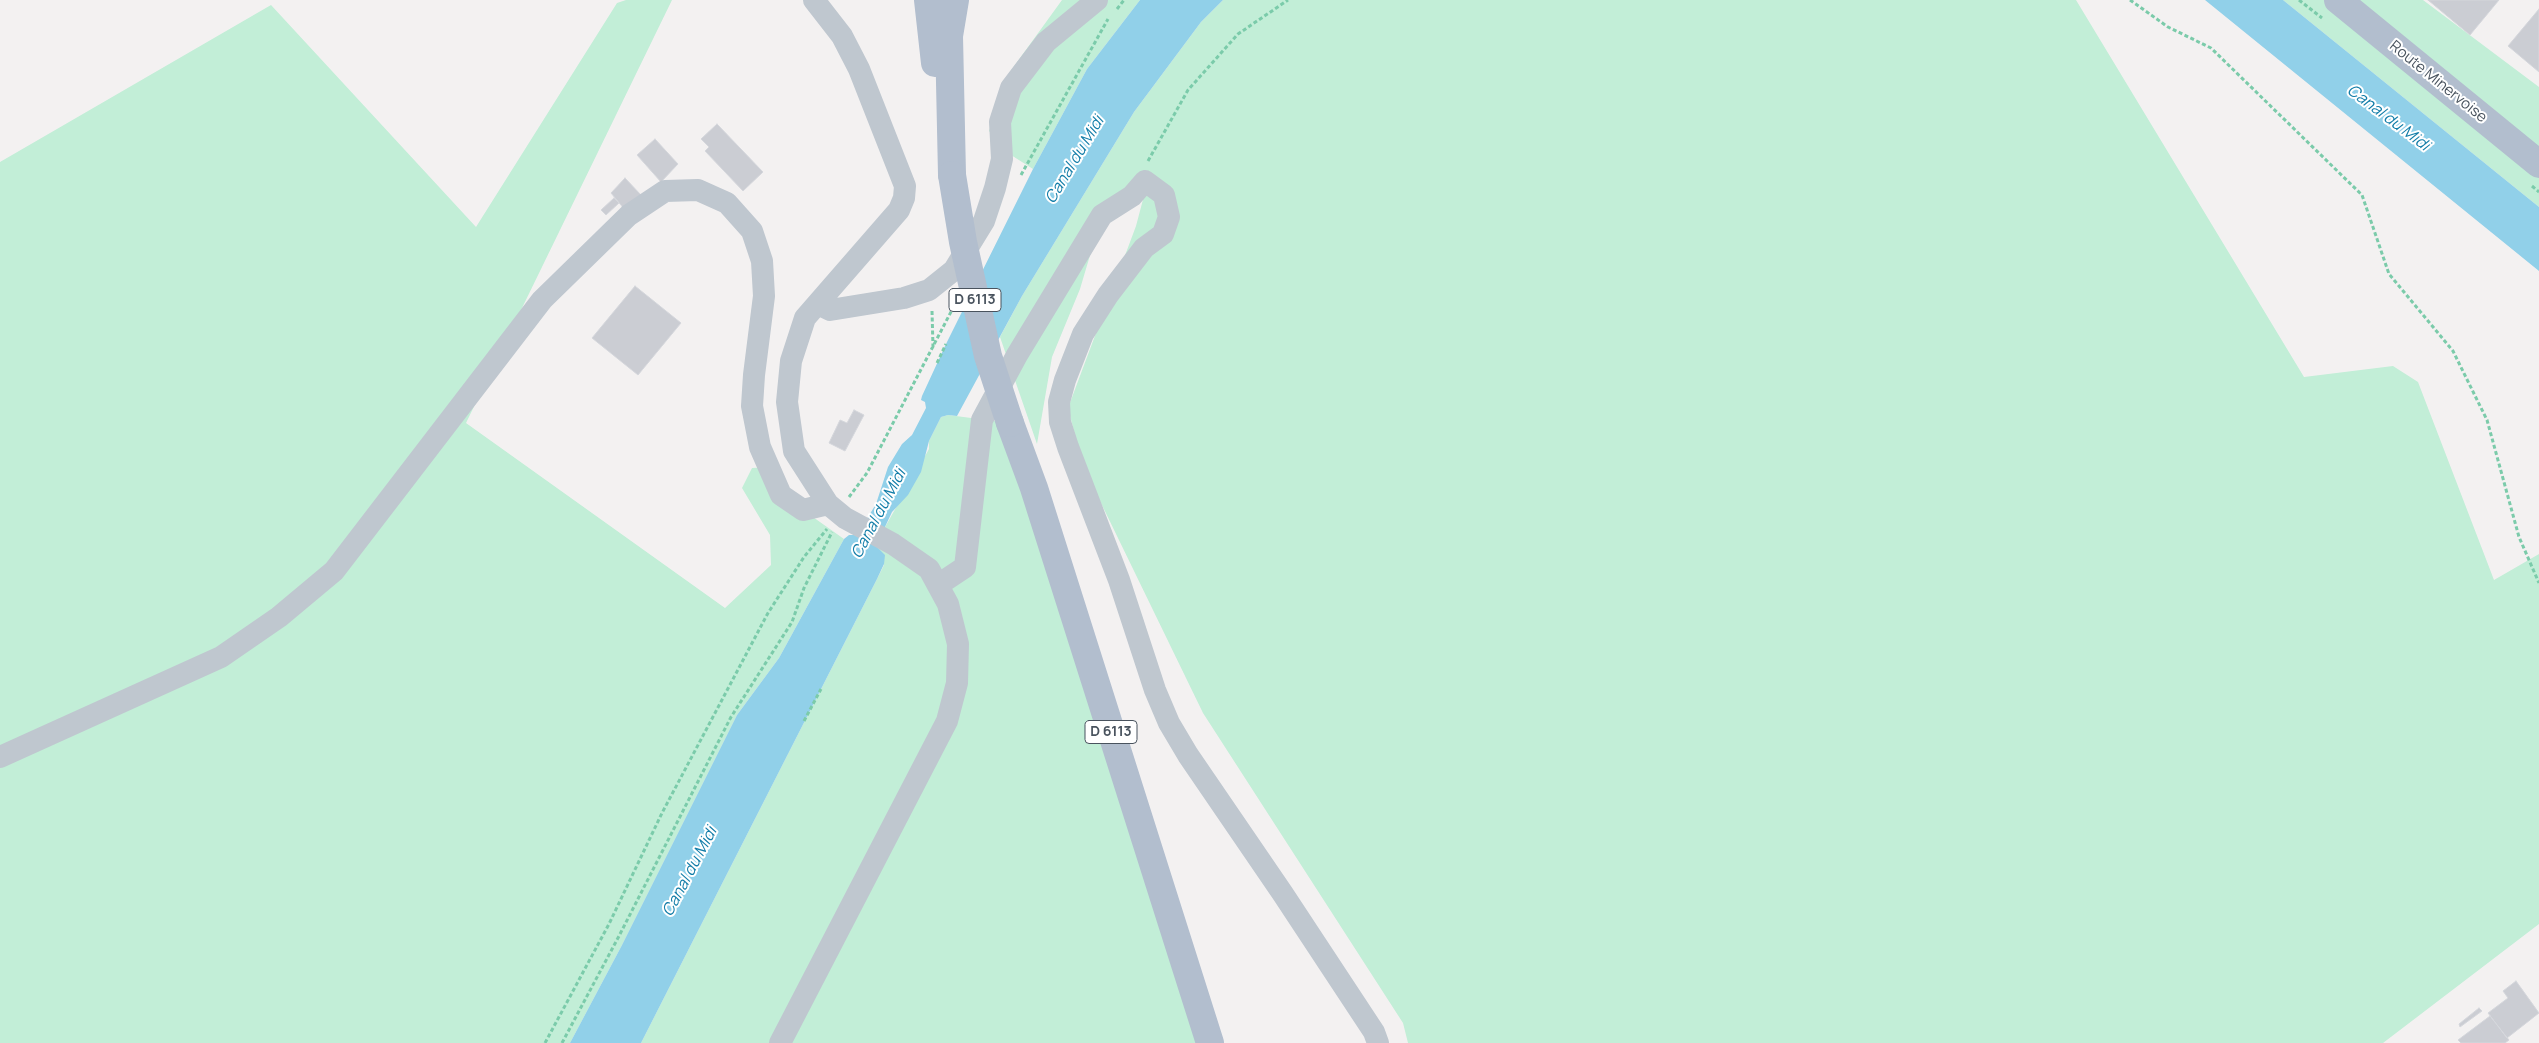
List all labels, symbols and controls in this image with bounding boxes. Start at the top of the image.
street label: Route Minervoise [2386,37,2490,127]
water label: Canal du Midi [2343,81,2433,155]
water label: Canal du Midi [1041,113,1109,207]
road number: D 6113 [949,288,1001,312]
water label: Canal du Midi [847,466,911,562]
road number: D 6113 [1085,720,1137,744]
water label: Canal du Midi [658,824,722,920]

